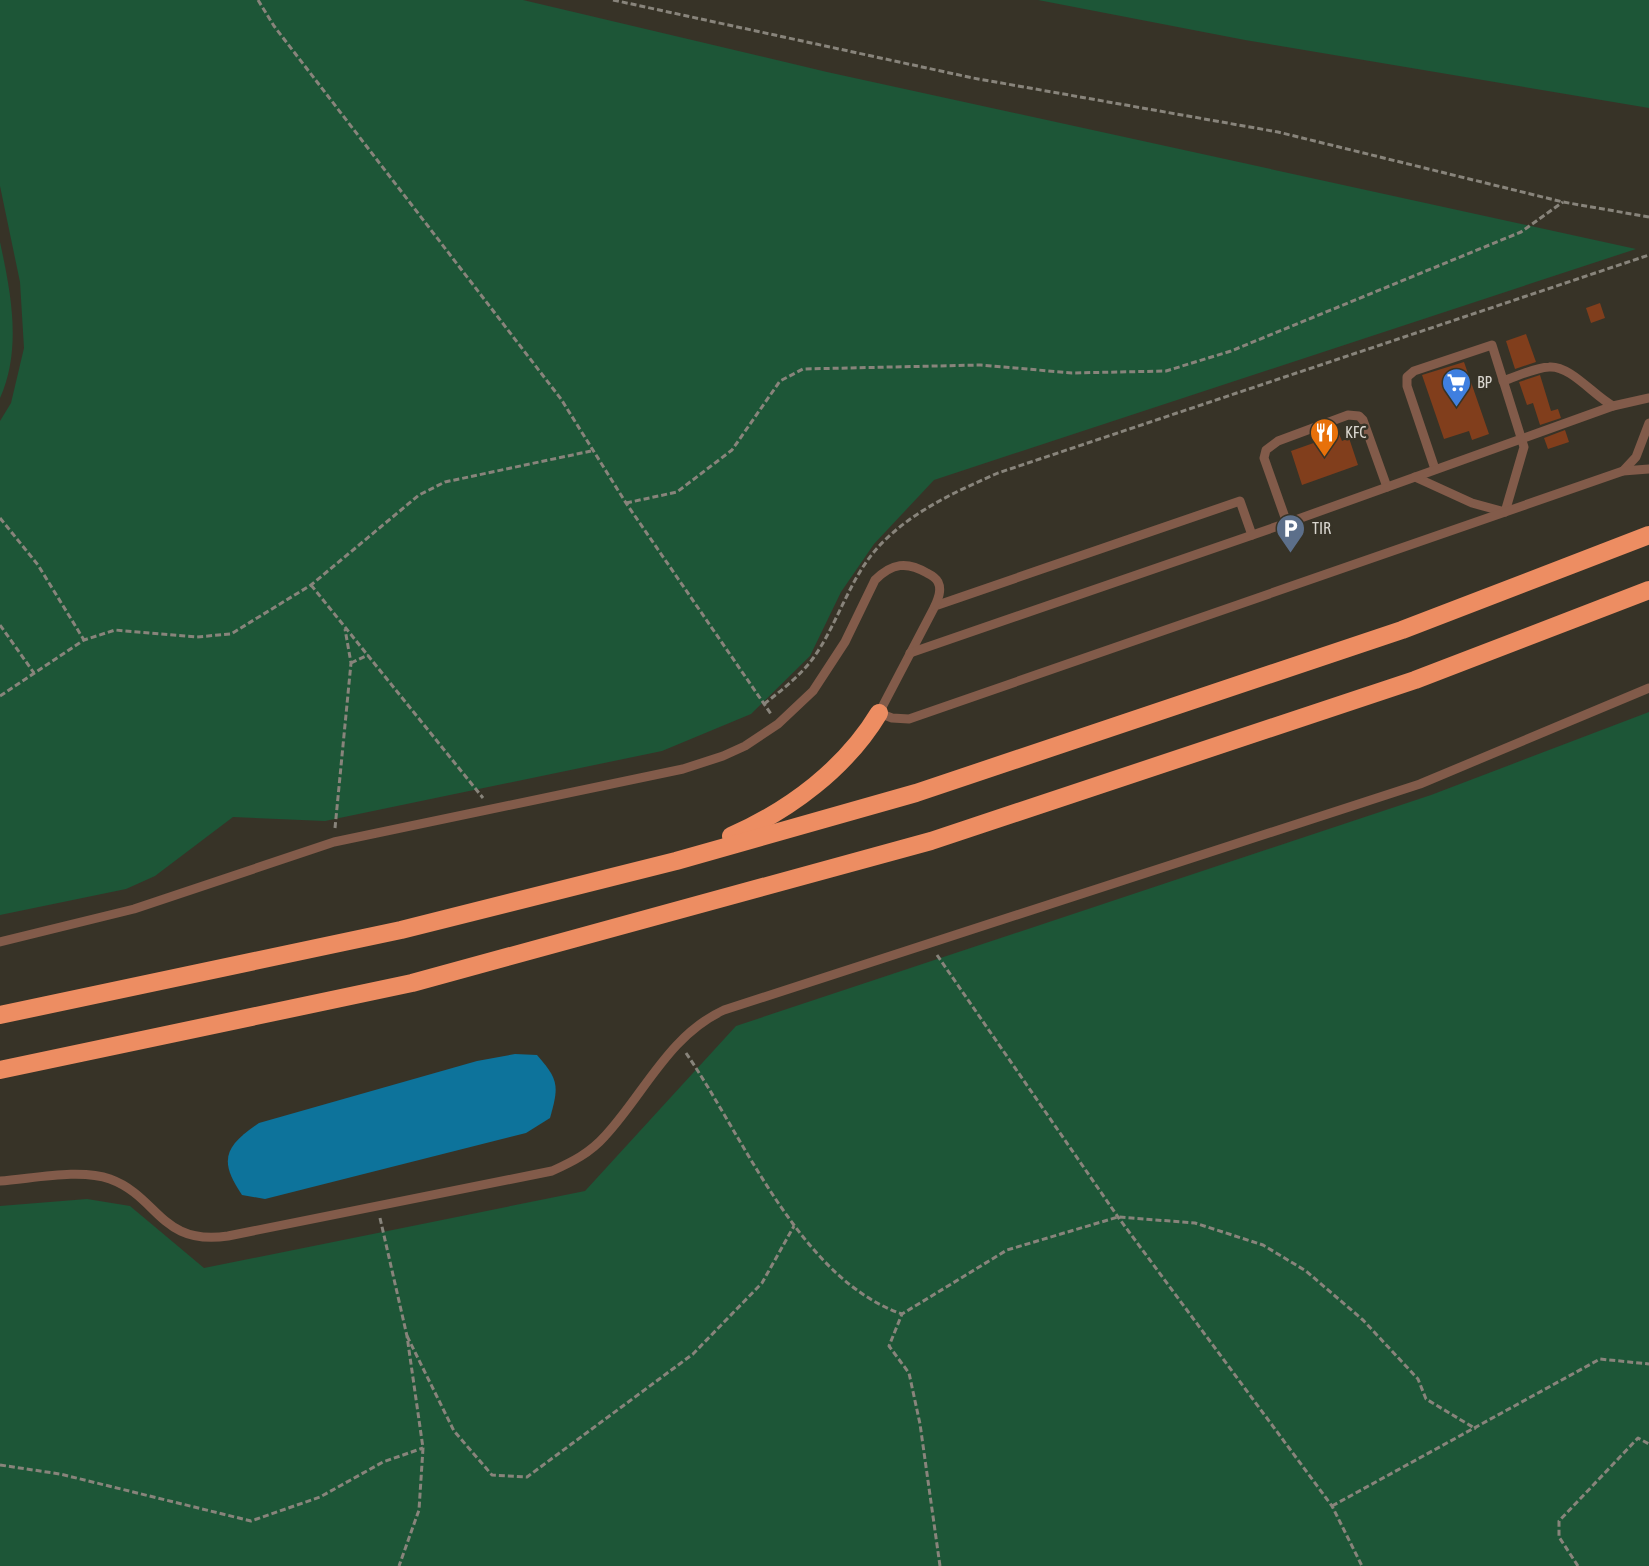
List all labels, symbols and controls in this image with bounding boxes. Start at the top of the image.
supermarket icon: BP [1440,366,1472,408]
place label: BP [1477,373,1493,391]
restaurant icon: KFC [1308,416,1340,458]
place label: KFC [1345,423,1367,441]
parking icon: TIR [1275,512,1307,554]
place label: TIR [1312,519,1331,537]

